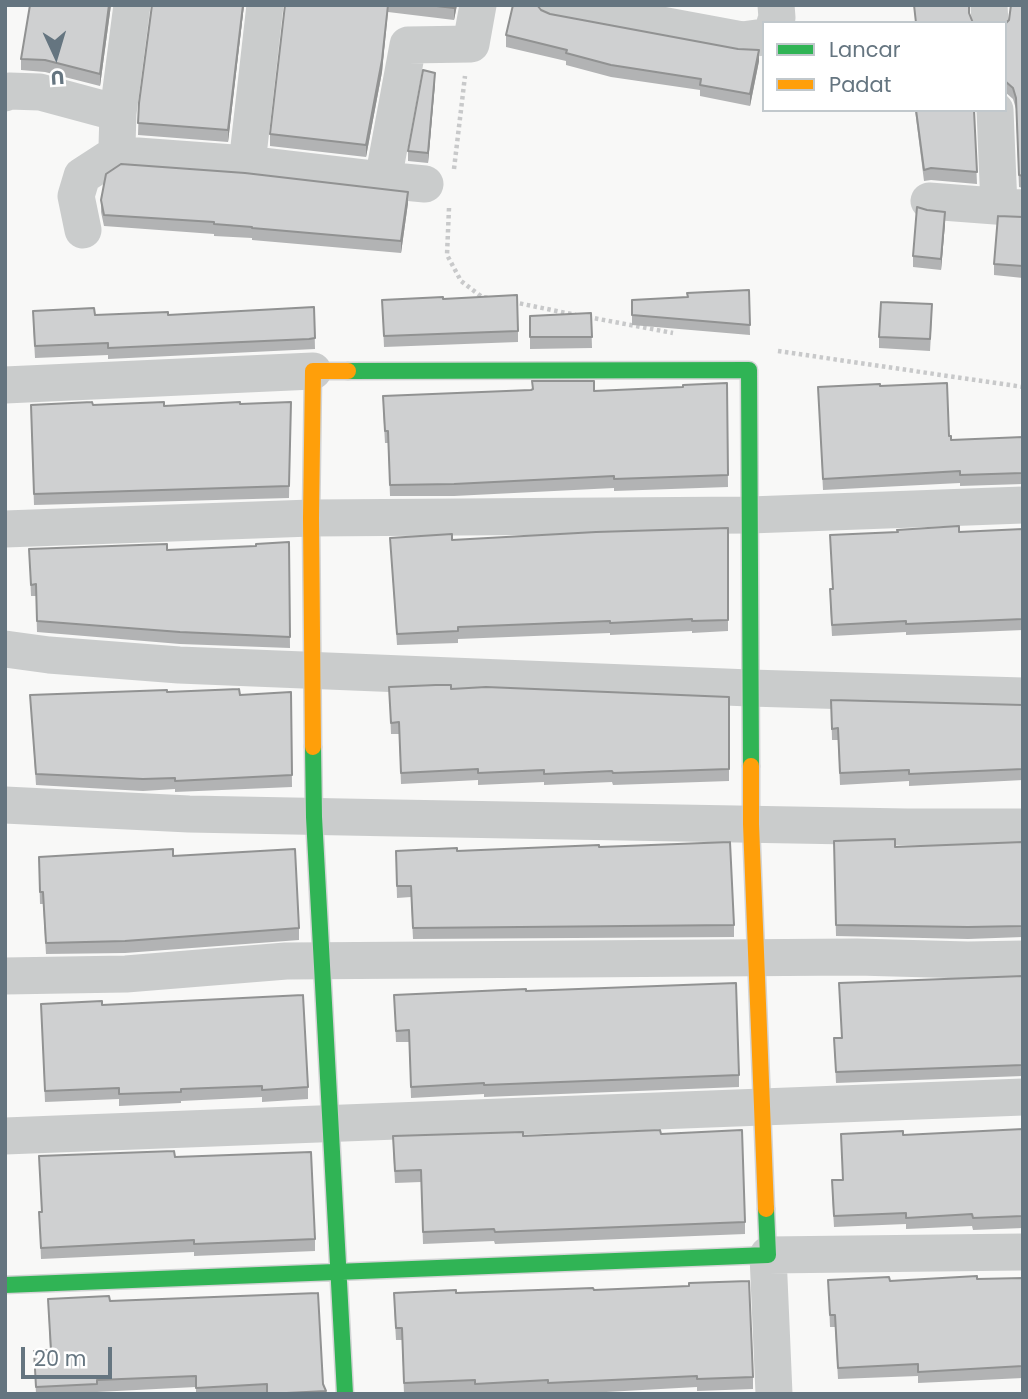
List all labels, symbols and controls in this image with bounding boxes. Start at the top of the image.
north arrow [21,21,91,91]
legend [762,21,1007,112]
text: Lancar [829,35,900,64]
text: U [50,64,65,91]
text: Padat [829,70,891,99]
scale bar [24,1332,116,1376]
text: 20 m [34,1344,87,1373]

